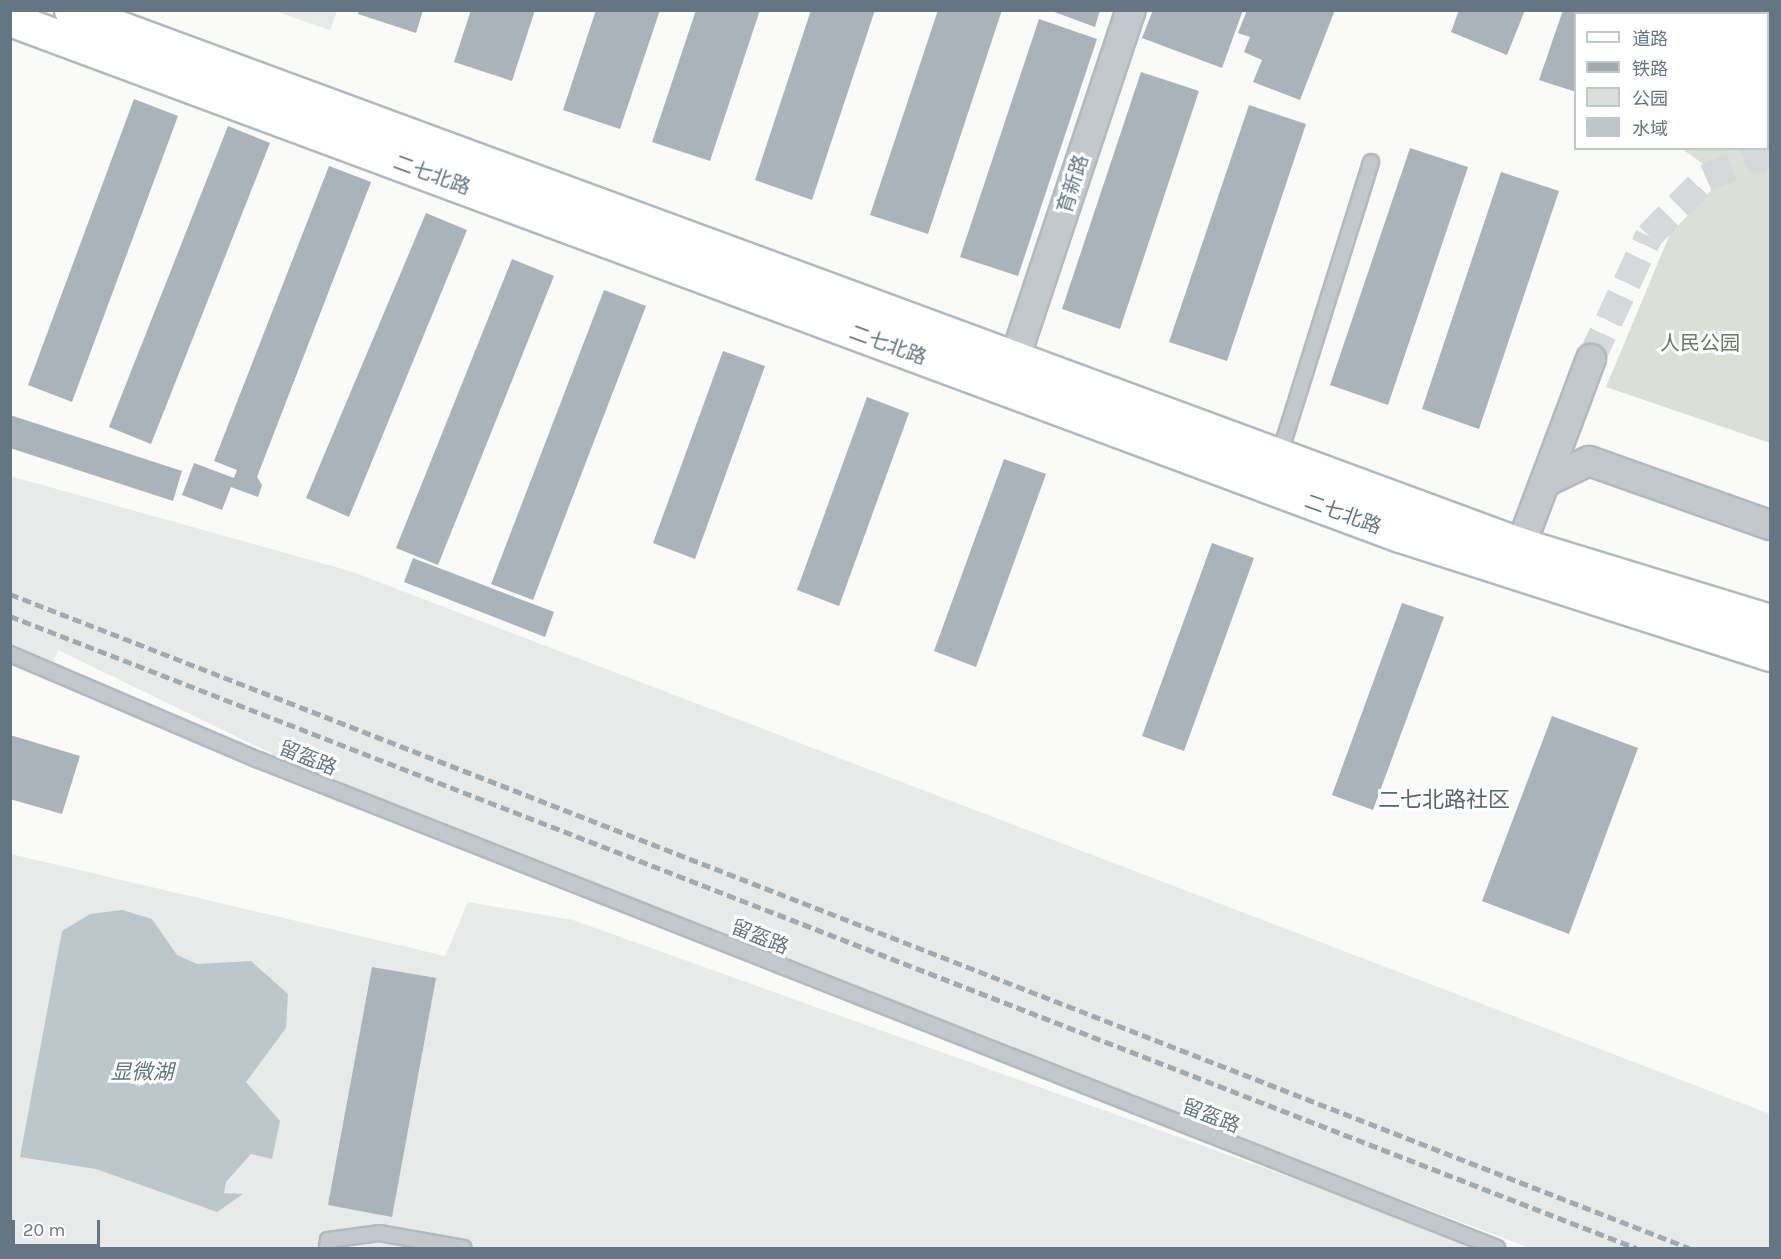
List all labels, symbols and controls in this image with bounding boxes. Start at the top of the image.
legend [1574,12,1769,150]
text: 道路 [1632,28,1668,50]
text: 铁路 [1632,58,1668,80]
text: 公园 [1632,88,1668,110]
text: 水域 [1632,118,1668,140]
street label: 二七北路 [390,150,474,200]
street label: 育新路 [1052,152,1094,216]
street label: 二七北路 [846,320,930,370]
park label: 人民公园 [1660,331,1740,355]
street label: 二七北路 [1301,489,1385,539]
street label: 留盔路 [276,736,340,780]
district label: 二七北路社区 [1378,788,1510,814]
street label: 留盔路 [728,915,792,959]
water label: 显微湖 [111,1059,173,1085]
street label: 留盔路 [1179,1094,1243,1138]
scale bar [15,1208,104,1246]
text: 20 m [23,1219,65,1241]

